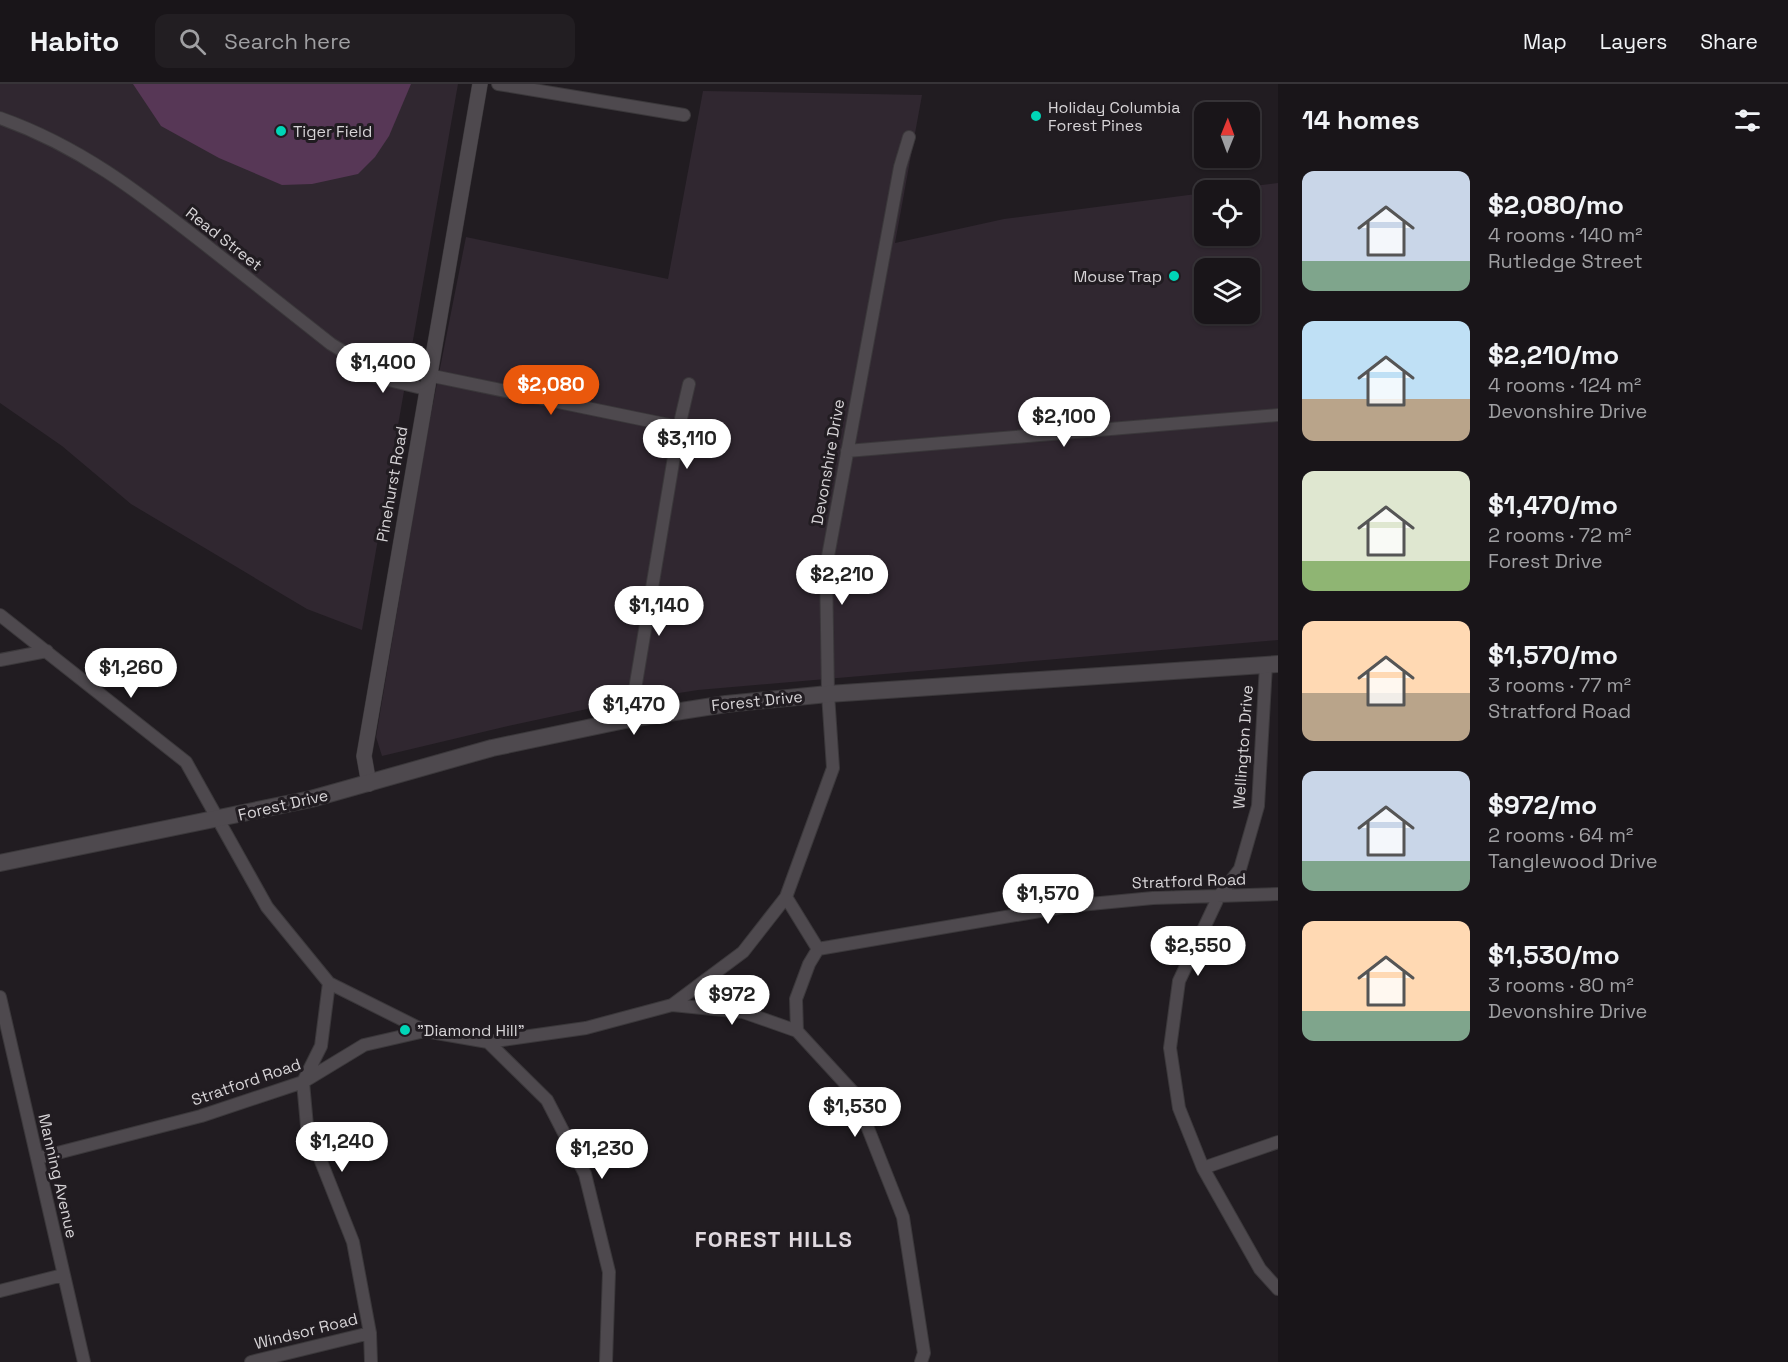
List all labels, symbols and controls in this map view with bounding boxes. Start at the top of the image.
search box [155,14,575,68]
text: Habito [30,23,119,59]
icon: search [176,25,209,58]
text: Search here [224,27,351,55]
text: Map [1523,28,1567,55]
text: Layers [1600,28,1667,55]
text: Share [1700,28,1758,55]
place label: Holiday Columbia Forest Pines [1048,97,1181,136]
north arrow [1194,102,1260,168]
map controls [1194,102,1260,324]
text: 14 homes [1302,103,1420,137]
icon: filters [1731,104,1764,137]
marker: Holiday Columbia Forest Pines [1029,109,1043,123]
place label: Tiger Field [293,121,372,142]
marker: Tiger Field [274,124,288,138]
button: locate [1194,180,1260,246]
text: $2,080/mo [1488,188,1624,222]
icon: home [1350,195,1422,267]
street label: Read Street [181,202,267,276]
text: 4 rooms · 140 m² [1488,222,1643,248]
text: Rutledge Street [1488,248,1643,274]
button: layers [1194,258,1260,324]
place label: Mouse Trap [1073,266,1162,287]
marker: Mouse Trap [1167,269,1181,283]
text: $2,210/mo [1488,338,1619,372]
pin: $1,400 [334,343,432,394]
icon: home [1350,345,1422,417]
text: $1,400 [350,349,416,375]
pin: $2,080 [502,365,600,416]
text: $2,080 [517,371,585,397]
text: 4 rooms · 124 m² [1488,372,1641,398]
street label: Devonshire Drive [807,397,849,527]
pin: $2,100 [1015,397,1113,448]
text: Devonshire Drive [1488,398,1647,424]
text: $2,100 [1032,403,1096,429]
pin: $3,110 [638,419,736,470]
street label: Pinehurst Road [371,424,413,544]
text: $3,110 [657,425,717,451]
text: $1,470/mo [1488,488,1618,522]
icon: home [1350,495,1422,567]
text: 2 rooms · 72 m² [1488,522,1632,548]
text: Forest Drive [1488,548,1603,574]
pin: $2,210 [793,555,891,606]
text: $2,210 [810,561,874,587]
pin: $1,140 [610,586,708,637]
text: $1,140 [629,592,689,618]
text: $1,570/mo [1488,638,1618,672]
icon: home [1350,645,1422,717]
pin: $1,260 [82,648,180,699]
text: $1,260 [99,654,163,680]
text: 3 rooms · 77 m² [1488,672,1631,698]
street label: Wellington Drive [1228,684,1258,810]
pin: $1,470 [585,685,683,736]
street label: Forest Drive [710,686,804,716]
text: $1,470 [603,691,665,717]
text: Stratford Road [1488,698,1631,724]
street label: Forest Drive [236,784,330,826]
text: $972/mo [1488,788,1597,822]
icon: home [1350,795,1422,867]
text: 2 rooms · 64 m² [1488,822,1633,848]
text: Tanglewood Drive [1488,848,1658,874]
street label: Stratford Road [1131,869,1247,893]
pin: $1,570 [999,874,1097,925]
text: $1,570 [1017,880,1079,906]
pin: $2,550 [1149,926,1247,977]
text: $2,550 [1165,932,1231,958]
text: $1,530/mo [1488,938,1620,972]
icon: home [1350,945,1422,1017]
text: 3 rooms · 80 m² [1488,972,1634,998]
pin: $972 [696,975,768,1026]
text: $972 [709,981,755,1007]
text: Devonshire Drive [1488,998,1647,1024]
place label: "Diamond Hill" [417,1020,524,1041]
marker: "Diamond Hill" [398,1023,412,1037]
street label: Stratford Road [188,1053,304,1111]
pin: $1,530 [806,1087,904,1138]
text: $1,530 [823,1093,887,1119]
street label: Manning Avenue [33,1112,83,1240]
pin: $1,240 [293,1122,391,1173]
text: $1,240 [310,1128,374,1154]
pin: $1,230 [553,1129,651,1180]
text: $1,230 [570,1135,634,1161]
district label: FOREST HILLS [695,1225,853,1253]
street label: Windsor Road [252,1308,360,1354]

